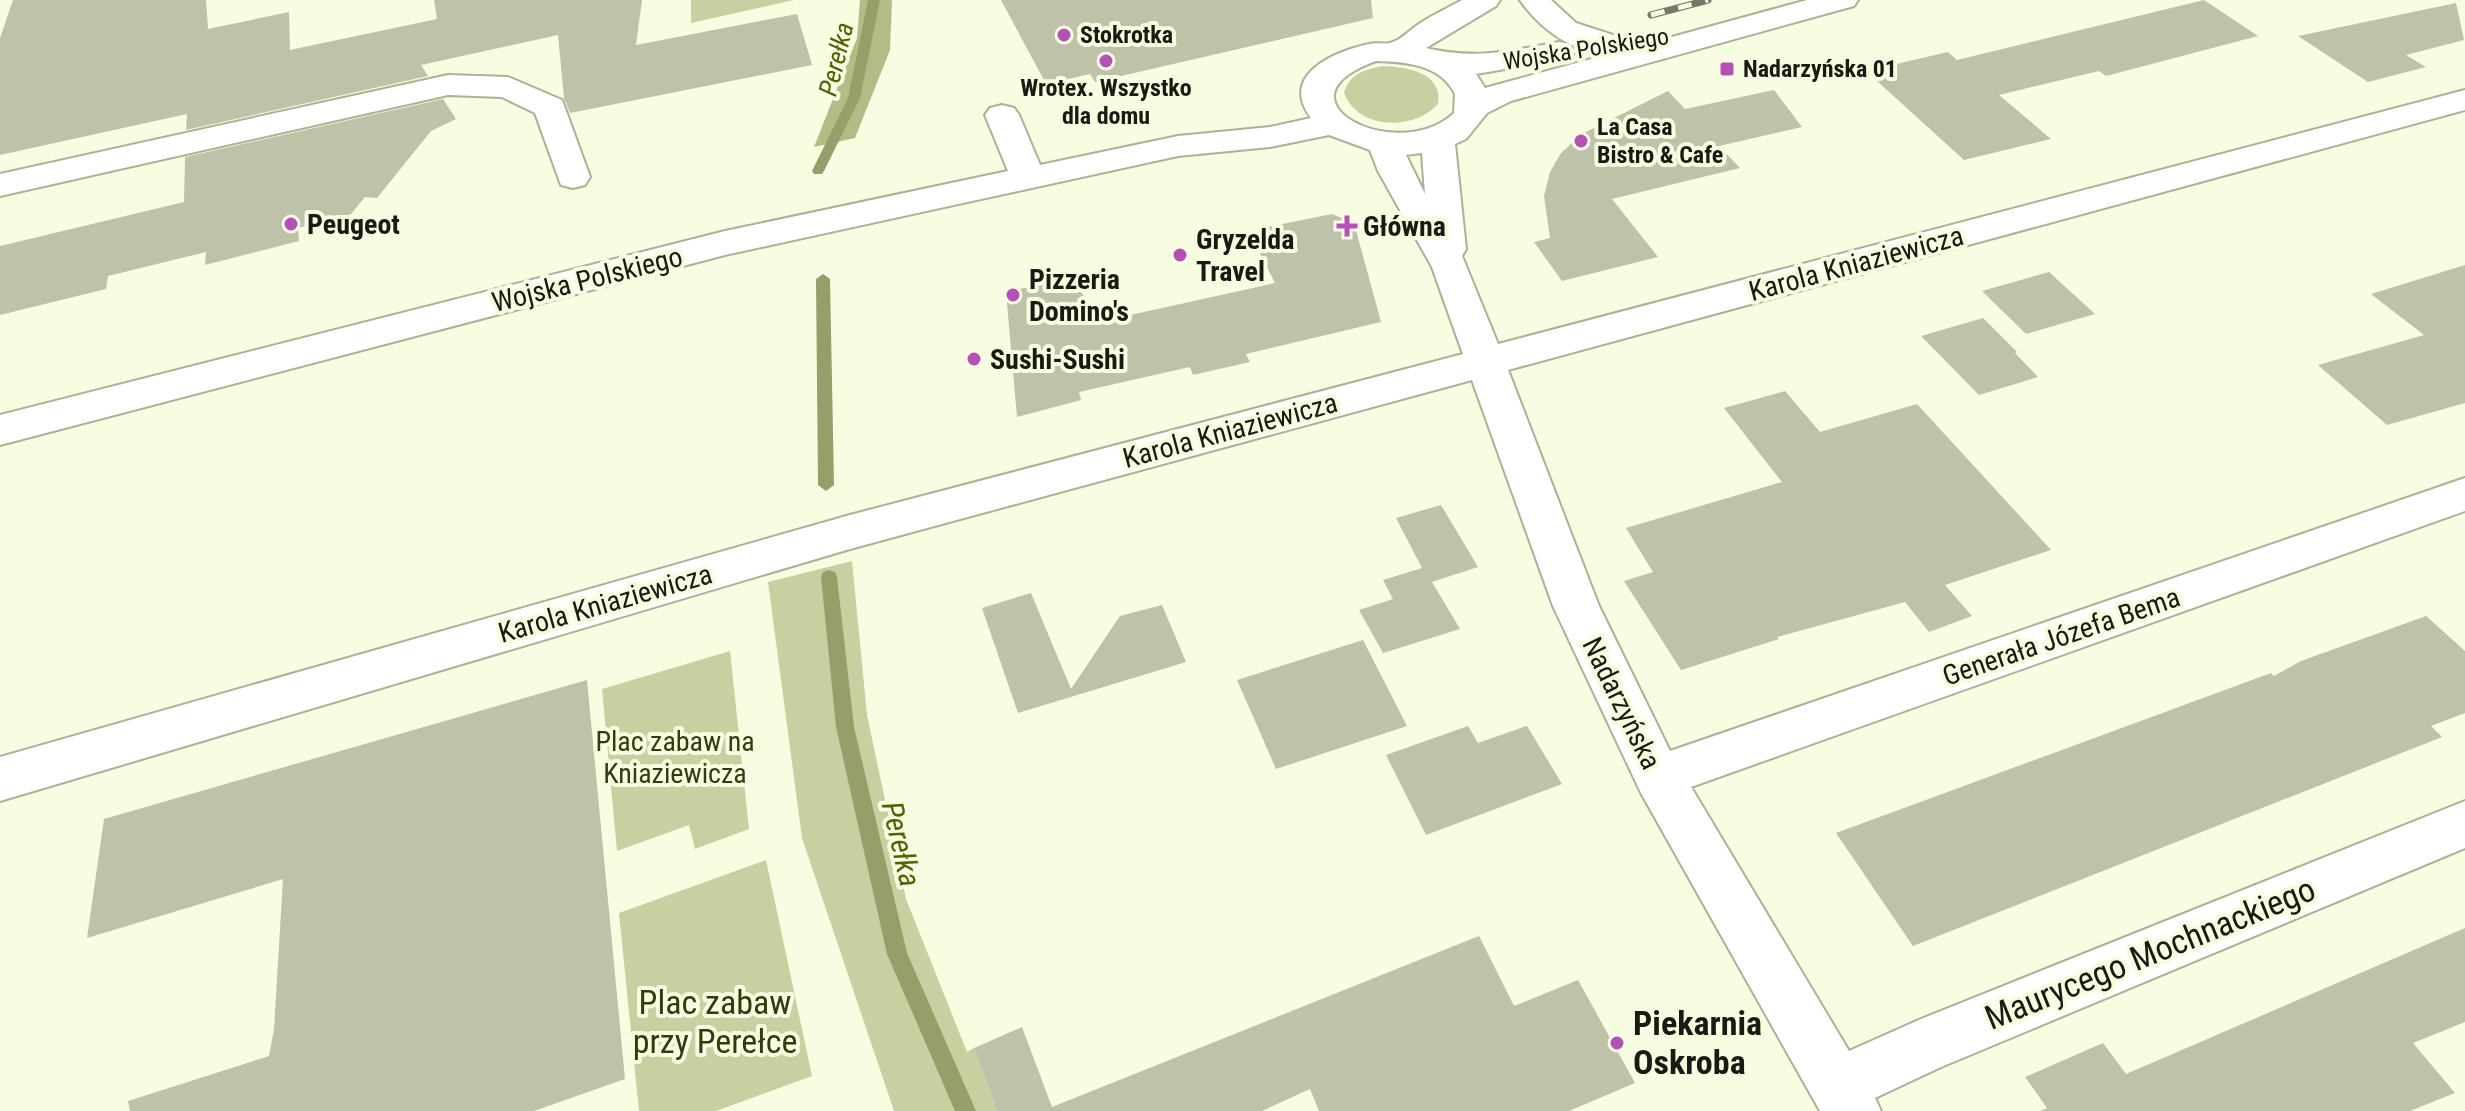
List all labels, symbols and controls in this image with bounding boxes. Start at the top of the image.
water label: Perełka [812,19,860,99]
place label: Stokrotka [1080,21,1173,49]
street label: Wojska Polskiego [1501,22,1671,76]
marker: Stokrotka [1055,26,1073,44]
marker: Wrotex. Wszystko dla domu [1097,52,1115,70]
place label: Nadarzyńska 01 [1743,55,1897,83]
marker: Nadarzyńska 01 [1718,60,1736,78]
place label: Wrotex. Wszystko dla domu [1020,74,1192,130]
place label: La Casa Bistro & Cafe [1597,113,1723,169]
marker: La Casa Bistro & Cafe [1572,132,1590,150]
place label: Peugeot [307,208,400,241]
place label: Główna [1363,210,1446,243]
marker: Peugeot [282,215,300,233]
marker: Główna [1338,217,1356,235]
street label: Karola Kniaziewicza [1745,219,1967,308]
place label: Gryzelda Travel [1196,223,1294,288]
street label: Wojska Polskiego [488,240,686,319]
marker: Gryzelda Travel [1171,246,1189,264]
place label: Pizzeria Domino's [1029,263,1129,328]
marker: Pizzeria Domino's [1004,286,1022,304]
place label: Sushi-Sushi [990,343,1125,376]
marker: Sushi-Sushi [965,350,983,368]
street label: Karola Kniaziewicza [1119,386,1341,475]
street label: Karola Kniaziewicza [495,557,716,650]
street label: Generała Józefa Bema [1938,580,2184,693]
street label: Nadarzyńska [1575,632,1668,775]
park label: Plac zabaw na Kniaziewicza [595,725,755,790]
water label: Perełka [875,798,928,890]
street label: Maurycego Mochnackiego [1979,868,2321,1038]
park label: Plac zabaw przy Perełce [633,982,797,1061]
place label: Piekarnia Oskroba [1633,1003,1762,1082]
marker: Piekarnia Oskroba [1608,1034,1626,1052]

